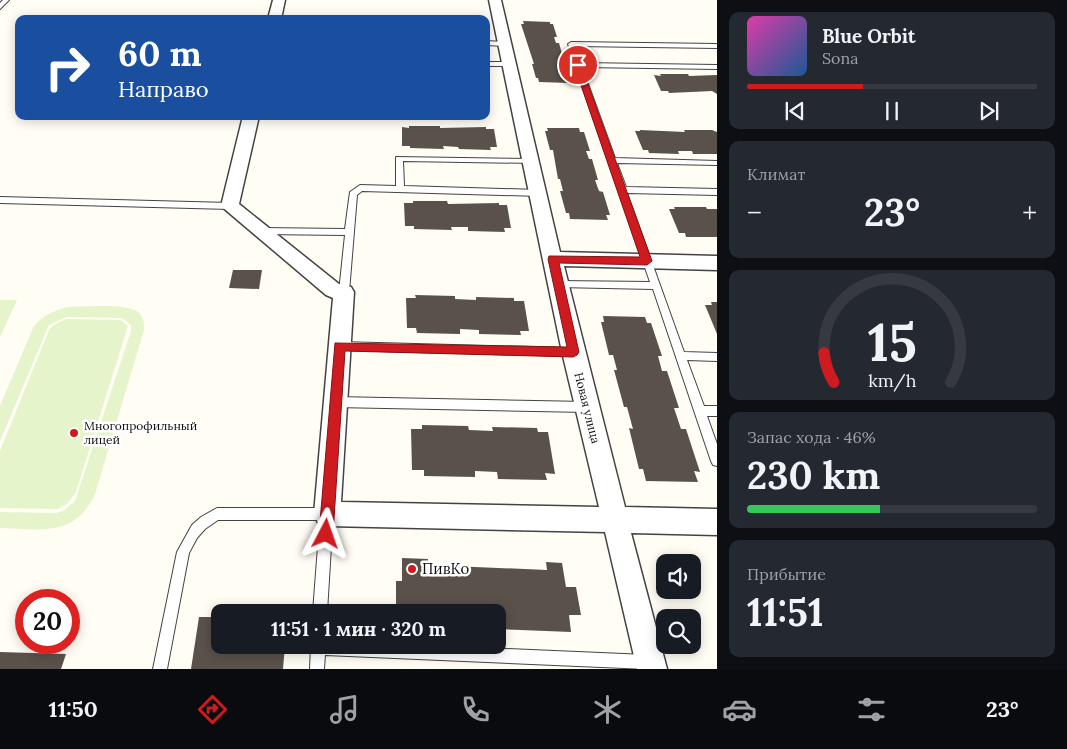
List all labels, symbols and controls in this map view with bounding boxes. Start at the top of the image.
text: Blue Orbit [822,24,916,48]
text: 60 m [118,31,202,76]
icon: right [35,35,100,100]
pin [557,44,599,86]
text: Sona [822,48,858,68]
icon: arrive [564,51,592,79]
text: Направо [118,75,209,103]
icon: previous [781,97,809,125]
icon: pause [878,97,906,125]
icon: next [975,97,1003,125]
text: Климат [747,164,805,184]
text: 23° [864,188,920,236]
text: − [747,195,762,231]
text: + [1022,195,1037,231]
text: 15 [867,309,917,375]
text: km/h [868,369,916,392]
street label: Новая улица [571,371,604,445]
place label: Многопрофильный лицей [84,418,197,447]
marker: Многопрофильный лицей [68,427,80,439]
text: Запас хода · 46% [747,427,876,447]
text: 230 km [747,451,880,499]
position arrow [299,507,351,559]
map controls [656,554,701,654]
button: sound [656,554,701,599]
place label: ПивКо [422,559,470,578]
marker: ПивКо [406,563,418,575]
text: Прибытие [747,564,826,584]
text: 11:51 [747,588,823,636]
speed limit sign: 20 [15,589,80,654]
button: search [656,609,701,654]
text: 11:51 · 1 мин · 320 m [271,617,446,641]
icon: directions [195,692,230,727]
icon: music [327,692,362,727]
icon: phone [458,692,493,727]
icon: climate [590,692,625,727]
icon: car [722,692,757,727]
icon: filters [854,692,889,727]
text: 11:50 [48,695,98,723]
text: 23° [986,695,1019,723]

